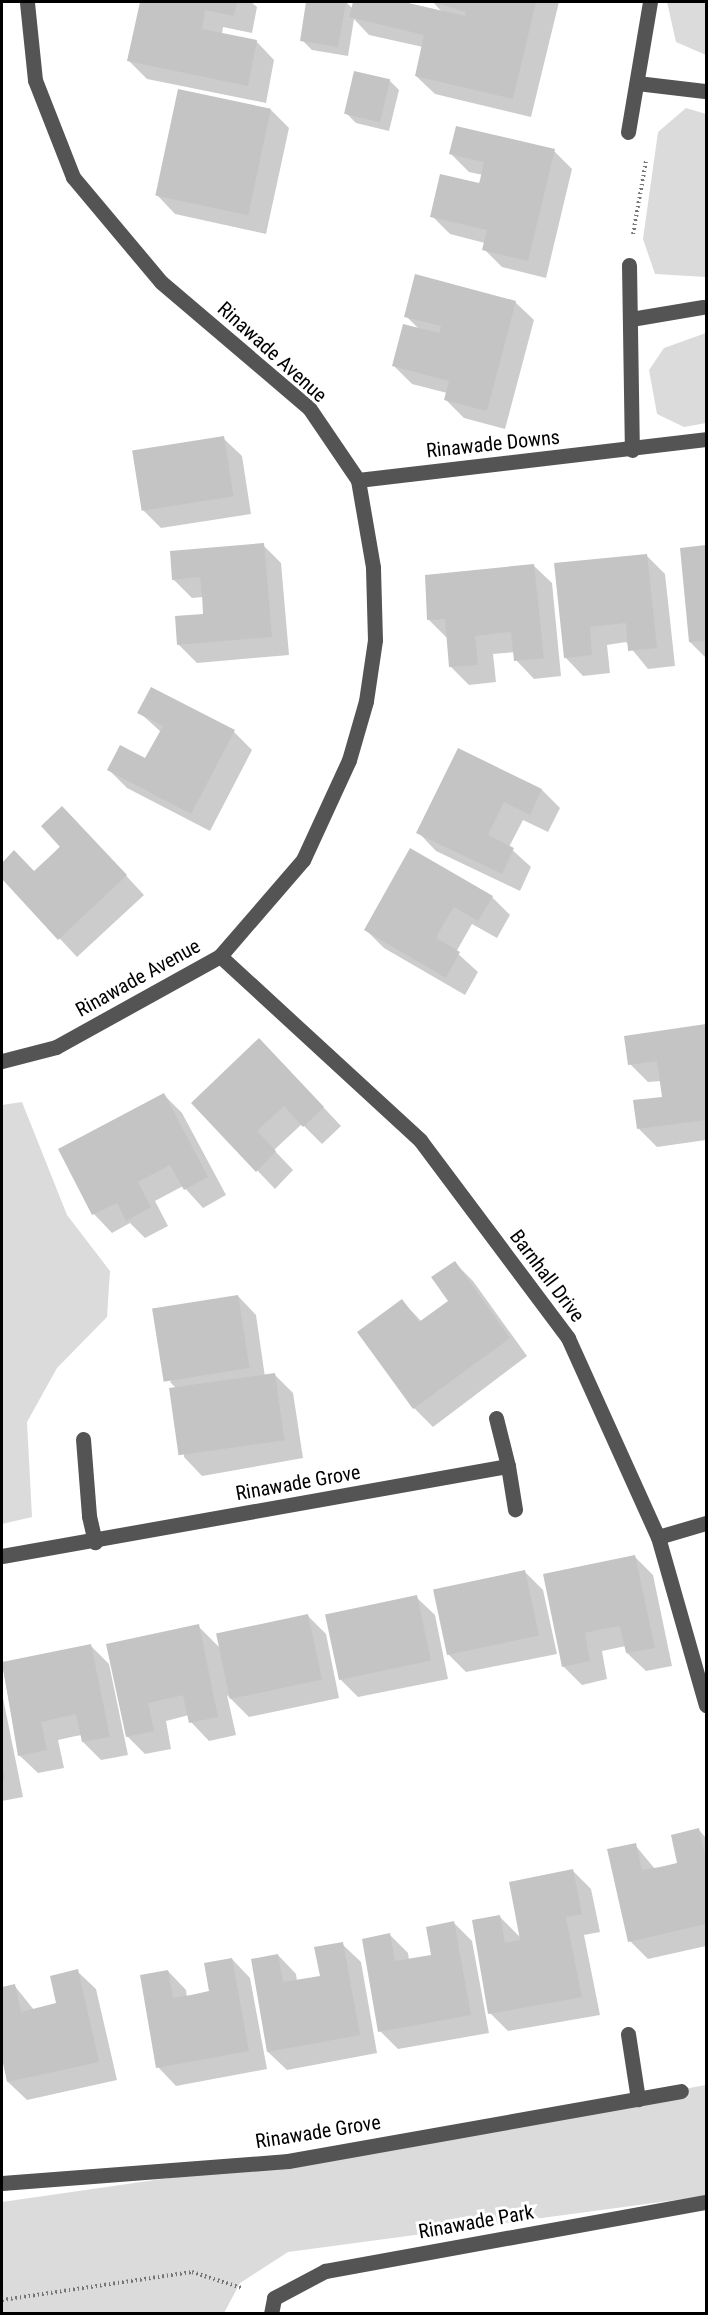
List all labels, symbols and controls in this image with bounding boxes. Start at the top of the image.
street label: Rinawade Avenue [213,297,331,407]
street label: Rinawade Downs [425,425,561,463]
street label: Rinawade Avenue [72,934,204,1022]
street label: Barnhall Drive [505,1225,589,1327]
street label: Rinawade Grove [234,1460,362,1506]
street label: Rinawade Grove [254,2110,382,2154]
street label: Rinawade Park [417,2200,535,2244]

